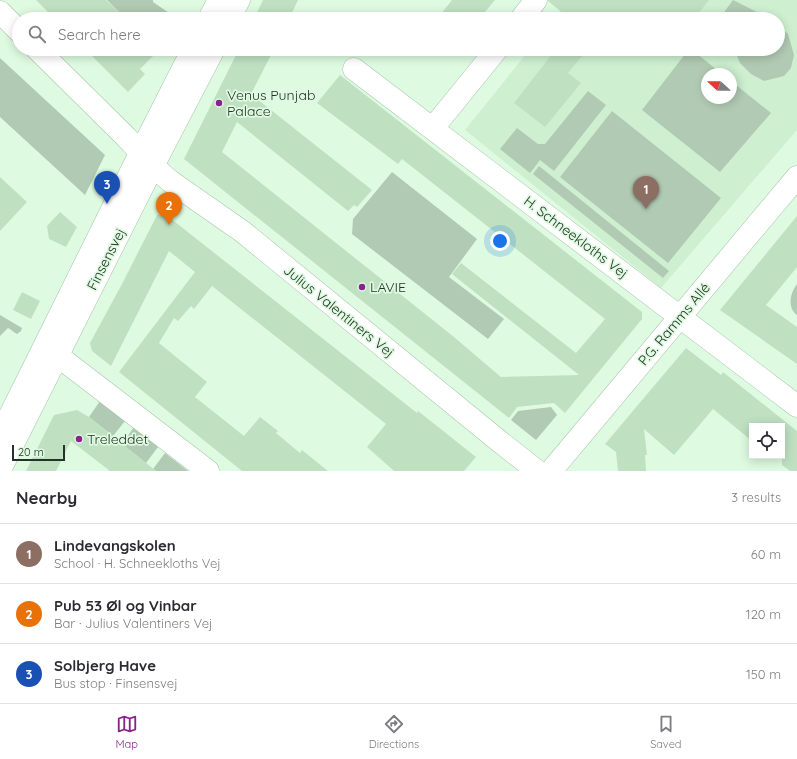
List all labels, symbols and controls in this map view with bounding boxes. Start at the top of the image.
search box [12,12,785,56]
icon: search [26,23,48,45]
text: Search here [58,25,141,44]
north arrow [701,68,737,104]
place label: Venus Punjab Palace [227,86,315,120]
marker: Venus Punjab Palace [214,98,224,108]
pin: 3 [94,171,120,204]
pin: 1 [633,176,659,209]
pin: 2 [156,192,182,225]
street label: H. Schneekloths Vej [520,192,632,282]
street label: Finsensvej [83,225,129,293]
your location [490,231,510,251]
street label: Julius Valentiners Vej [280,261,398,361]
place label: LAVIE [370,278,406,296]
street label: P.G. Ramms Allé [634,279,714,369]
marker: LAVIE [357,282,367,292]
map controls [749,423,785,459]
button: locate [749,423,785,459]
place label: Treleddet [87,430,148,448]
marker: Treleddet [74,434,84,444]
scale bar [12,443,65,462]
text: 20 m [18,445,44,459]
text: Nearby [16,487,77,508]
text: 3 results [731,489,781,505]
text: Lindevangskolen [54,536,176,555]
text: 1 [26,546,32,562]
text: 60 m [751,546,781,562]
text: School · H. Schneekloths Vej [54,555,221,571]
text: Pub 53 Øl og Vinbar [54,596,197,615]
text: 2 [25,606,33,622]
text: 120 m [746,606,781,622]
text: Bar · Julius Valentiners Vej [54,615,213,631]
text: Solbjerg Have [54,656,156,675]
text: 3 [26,666,32,682]
text: 150 m [746,666,781,682]
text: Bus stop · Finsensvej [54,675,178,691]
tab: Map [115,713,138,751]
tab: Directions [369,713,419,751]
tab: Saved [650,713,682,751]

